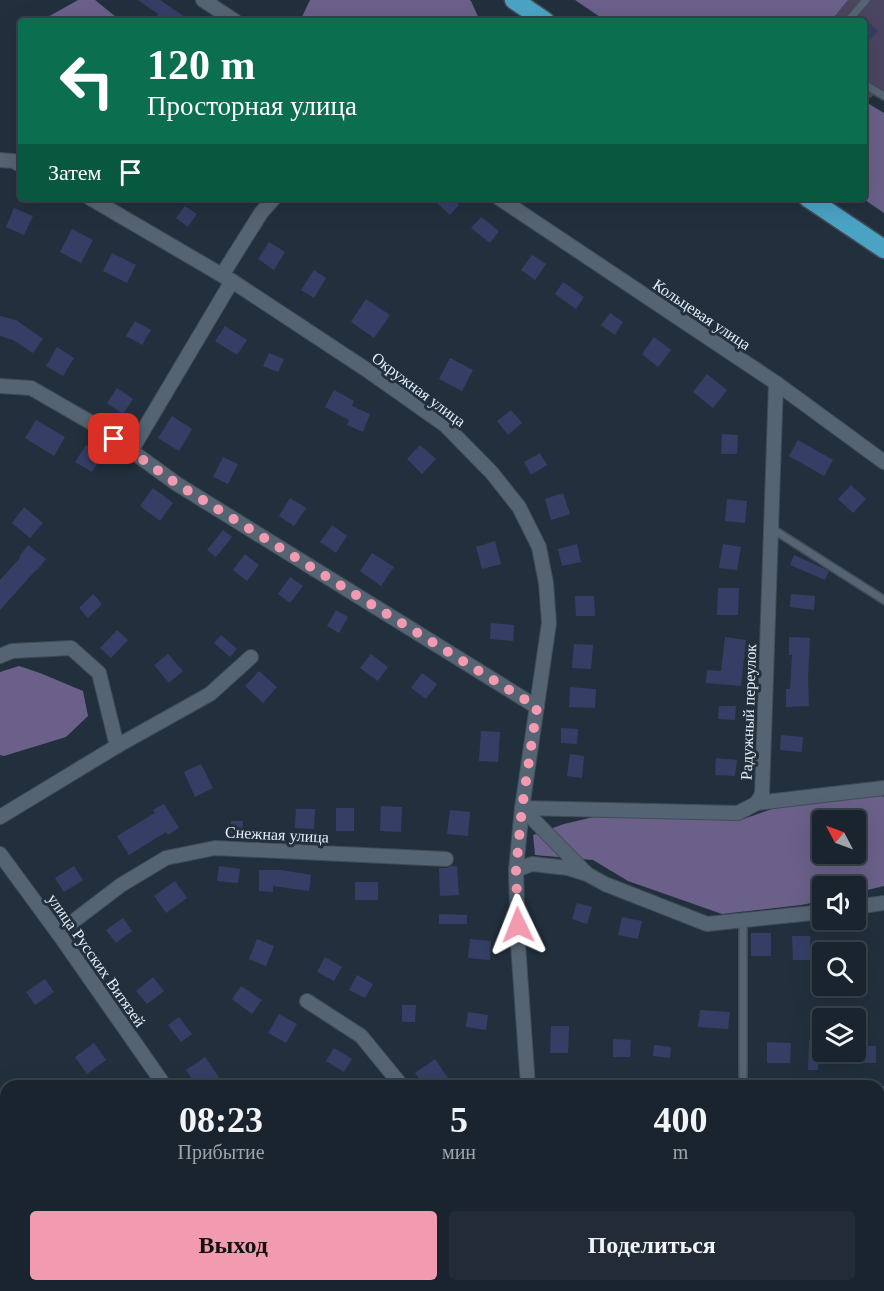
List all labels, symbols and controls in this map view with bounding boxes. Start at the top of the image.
icon: left [48,42,126,120]
text: 120 m [147,42,256,88]
text: Просторная улица [147,91,357,121]
icon: arrive [114,156,147,189]
text: Затем [48,160,102,185]
street label: Кольцевая улица [649,276,754,354]
street label: Окружная улица [368,349,469,431]
pin [88,413,139,464]
icon: arrive [97,422,130,455]
street label: Радужный переулок [738,643,760,780]
north arrow [812,810,866,864]
map controls [812,810,866,1062]
street label: Снежная улица [225,823,329,847]
button: sound [812,876,866,930]
street label: улица Русских Витязей [43,891,149,1031]
position arrow [486,893,550,957]
button: search [812,942,866,996]
button: layers [812,1008,866,1062]
text: 08:23 [179,1100,263,1140]
text: 5 [450,1100,468,1140]
text: 400 [654,1100,708,1140]
text: Прибытие [177,1141,265,1163]
text: мин [442,1141,476,1163]
text: m [673,1141,688,1163]
button: Выход [30,1211,437,1280]
button: Поделиться [449,1211,855,1280]

